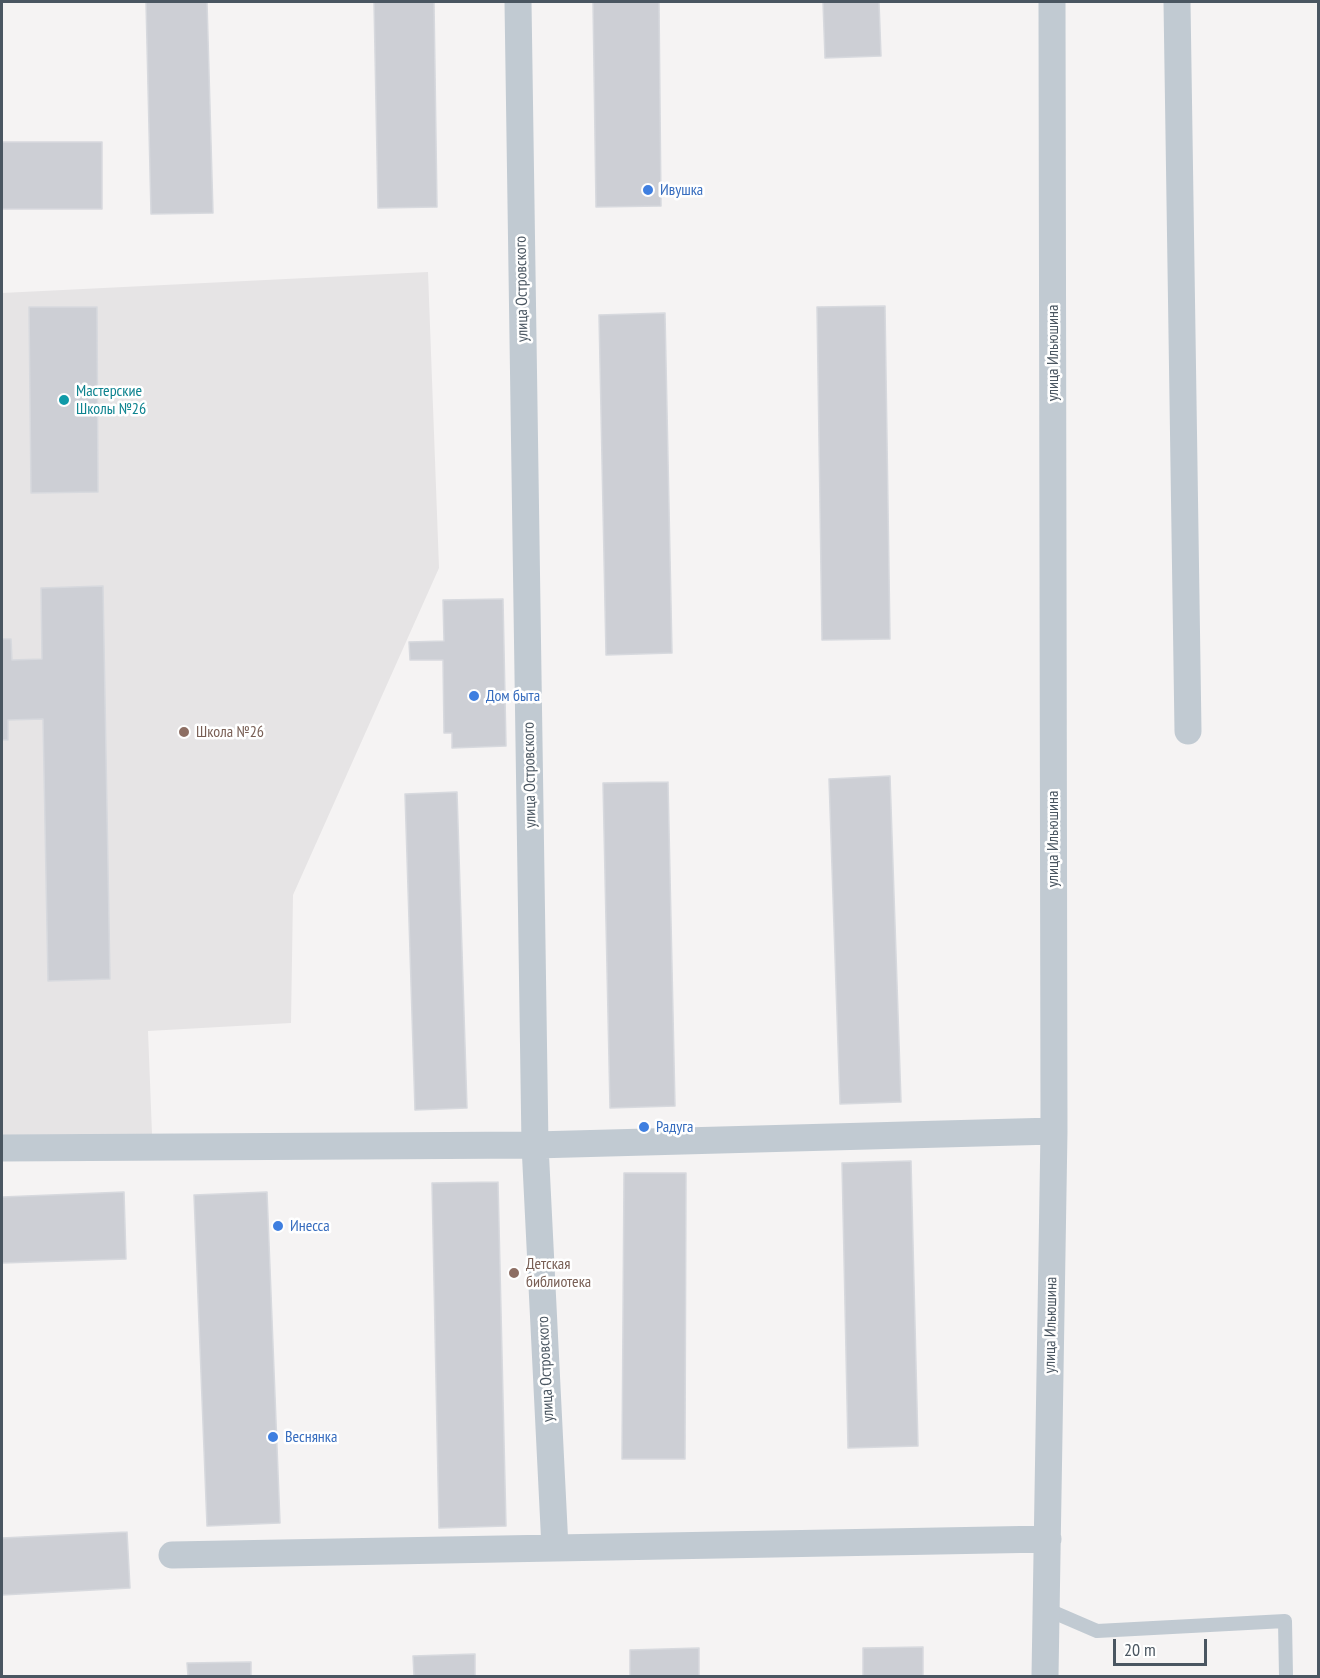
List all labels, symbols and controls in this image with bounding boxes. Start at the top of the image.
place label: Ивушка [660,180,703,200]
marker: Ивушка [641,183,655,197]
street label: улица Островского [511,236,533,342]
street label: улица Ильюшина [1043,305,1063,401]
place label: Мастерские Школы №26 [76,381,146,419]
marker: Мастерские Школы №26 [57,393,71,407]
place label: Дом быта [486,686,540,706]
marker: Дом быта [467,689,481,703]
place label: Школа №26 [196,722,264,742]
street label: улица Островского [519,722,541,828]
marker: Школа №26 [177,725,191,739]
street label: улица Ильюшина [1043,791,1063,887]
place label: Радуга [656,1117,693,1137]
marker: Радуга [637,1120,651,1134]
place label: Инесса [290,1216,330,1236]
marker: Инесса [271,1219,285,1233]
place label: Детская библиотека [526,1254,591,1292]
marker: Детская библиотека [507,1266,521,1280]
street label: улица Ильюшина [1041,1277,1061,1373]
street label: улица Островского [534,1316,558,1422]
place label: Веснянка [285,1427,337,1447]
marker: Веснянка [266,1430,280,1444]
scale bar [1116,1627,1210,1665]
text: 20 m [1124,1638,1156,1661]

